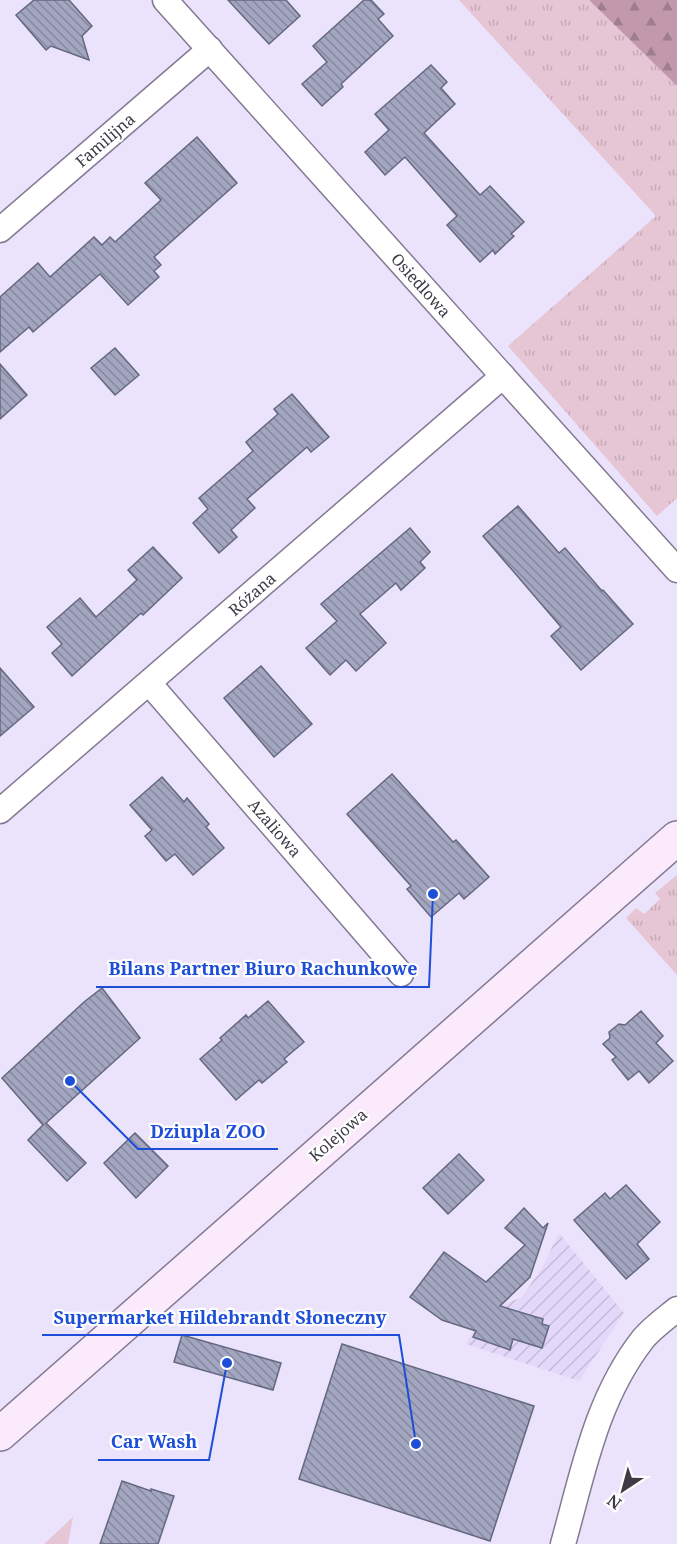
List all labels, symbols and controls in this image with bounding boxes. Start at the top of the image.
street label: Familijna [71,108,139,172]
street label: Osiedlowa [386,248,456,322]
street label: Różana [224,567,280,621]
street label: Azaliowa [244,794,306,862]
callout: Bilans Partner Biuro Rachunkowe [96,951,429,987]
text: Bilans Partner Biuro Rachunkowe [109,956,417,980]
street label: Kolejowa [304,1104,372,1166]
callout: Dziupla ZOO [138,1113,278,1149]
text: Dziupla ZOO [150,1119,266,1143]
callout: Supermarket Hildebrandt Słoneczny [42,1299,399,1335]
text: Supermarket Hildebrandt Słoneczny [54,1305,387,1329]
callout: Car Wash [98,1424,209,1460]
text: Car Wash [111,1429,197,1453]
north arrow [593,1460,653,1520]
text: N [602,1489,626,1515]

